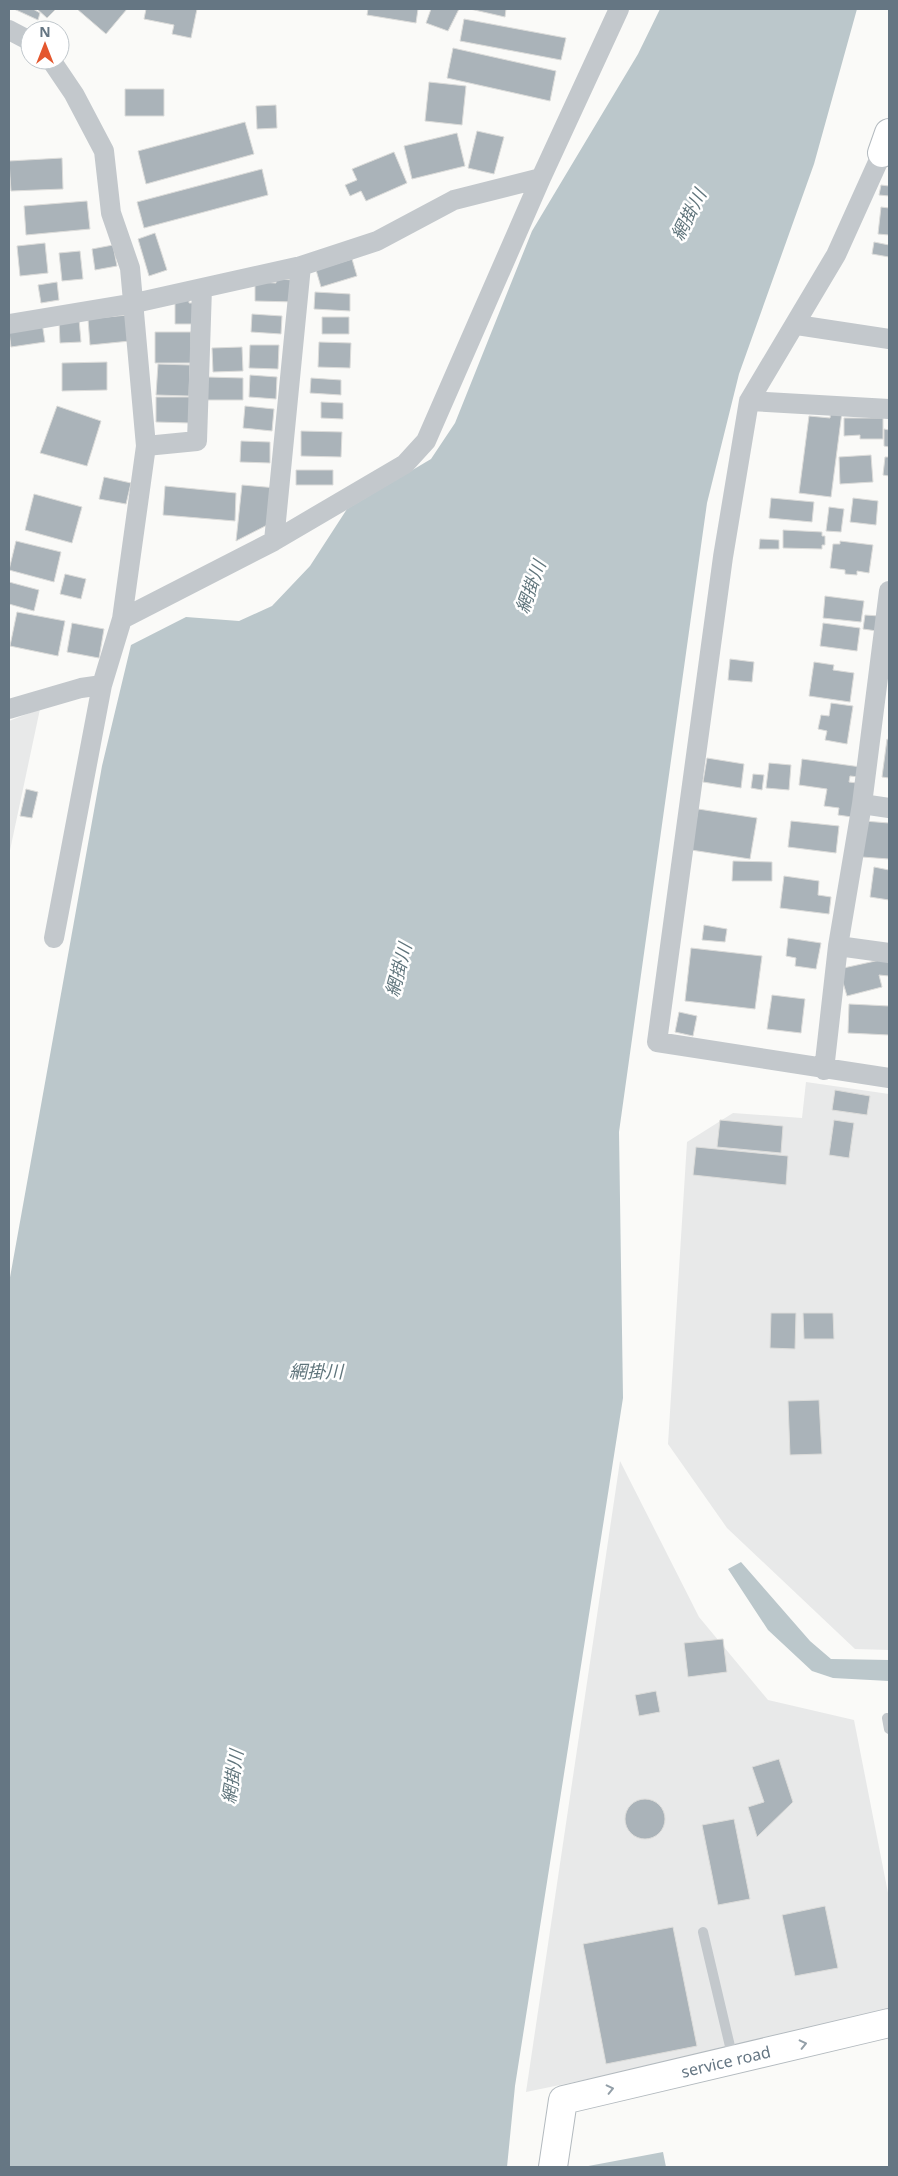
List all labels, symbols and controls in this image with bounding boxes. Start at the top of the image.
north arrow [20,20,70,70]
text: N [39,22,51,41]
water label: 網掛川 [665,183,712,244]
water label: 網掛川 [510,555,551,616]
water label: 網掛川 [379,939,417,999]
water label: 網掛川 [289,1359,345,1383]
water label: 網掛川 [216,1746,248,1805]
one-way arrow [798,2039,807,2050]
street label: service road [679,2040,773,2083]
one-way arrow [606,2084,615,2095]

